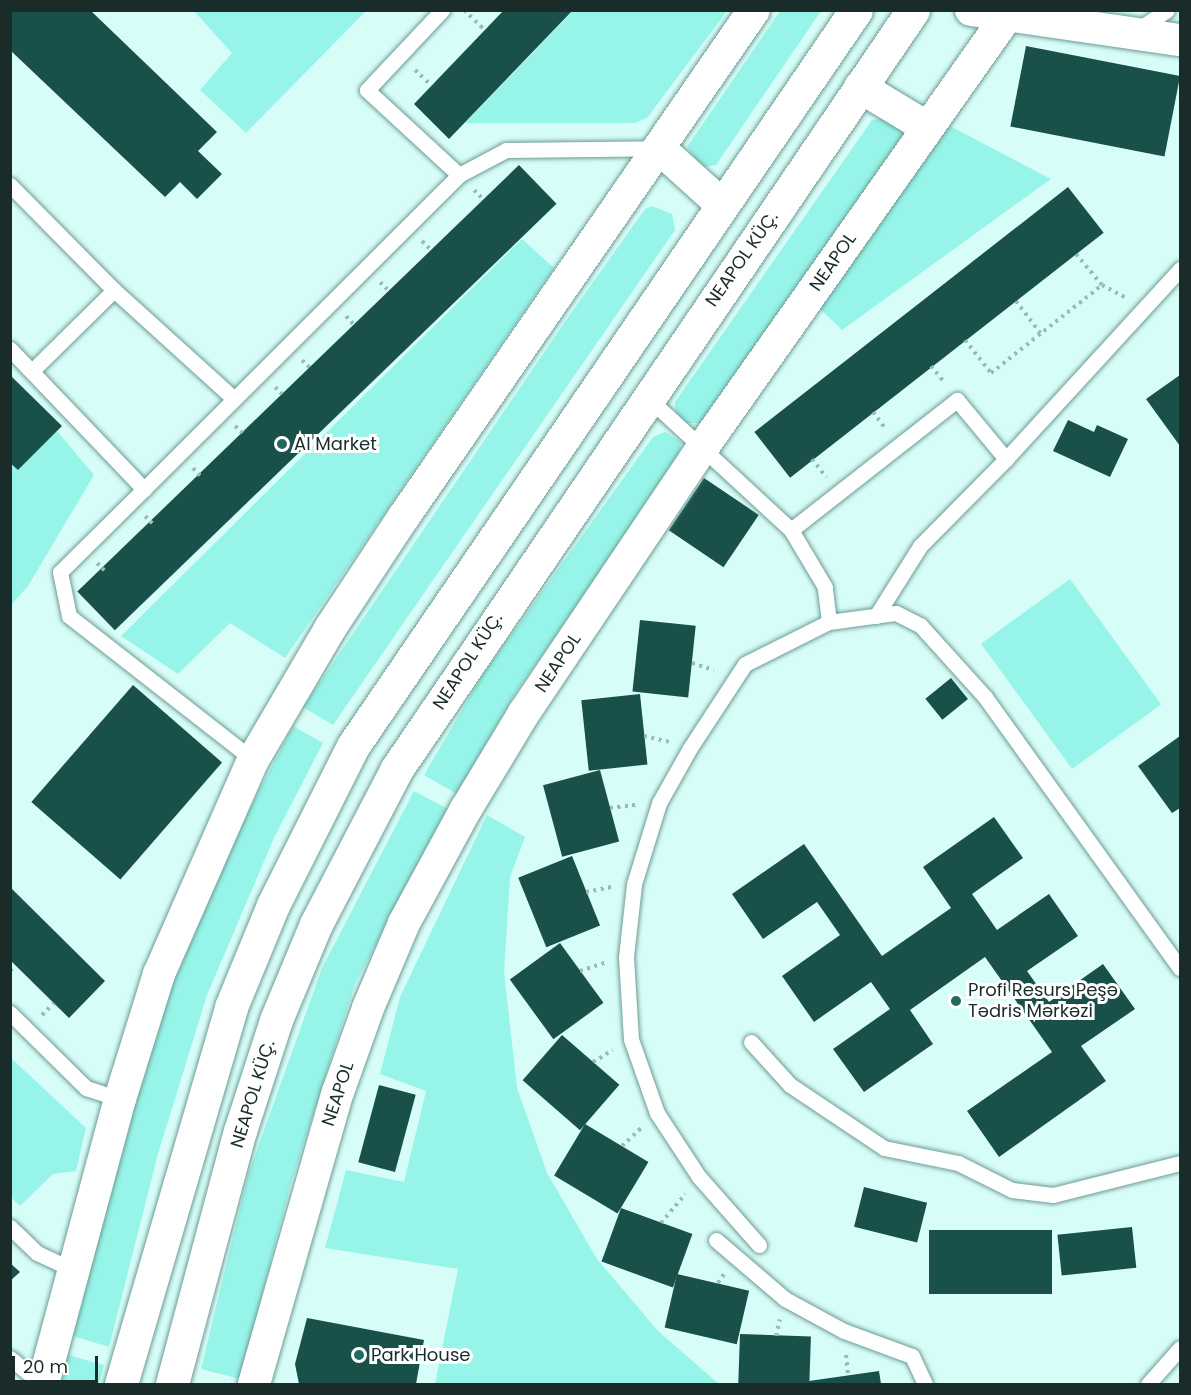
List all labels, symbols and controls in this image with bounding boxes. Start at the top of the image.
street label: NEAPOL KÜÇ. [701,207,783,311]
street label: NEAPOL [805,229,861,295]
place label: Al Market [294,433,377,455]
marker: Al Market [275,437,289,451]
street label: NEAPOL KÜÇ. [429,608,507,714]
street label: NEAPOL [530,629,586,697]
place label: Profi Resurs Peşə Tədris Mərkəzi [968,980,1118,1022]
marker: Profi Resurs Peşə Tədris Mərkəzi [949,994,963,1008]
street label: NEAPOL KÜÇ. [226,1037,280,1151]
street label: NEAPOL [317,1059,359,1129]
scale bar [15,1344,100,1382]
place label: Park House [371,1344,470,1366]
marker: Park House [352,1348,366,1362]
text: 20 m [23,1354,68,1379]

